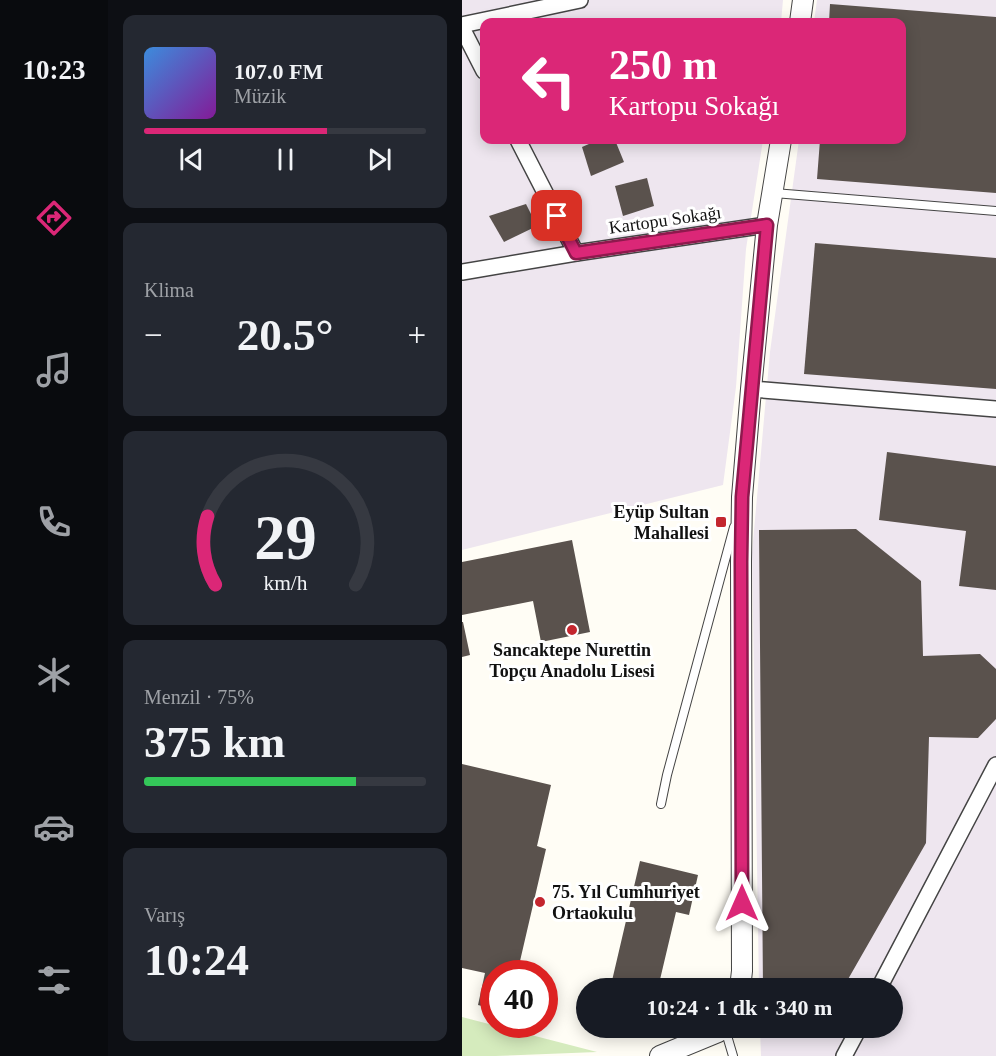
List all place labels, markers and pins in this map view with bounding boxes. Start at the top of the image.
pin [531,190,582,241]
place label: Eyüp Sultan Mahallesi [613,502,709,543]
marker: Eyüp Sultan Mahallesi [714,515,728,529]
marker: Sancaktepe Nurettin Topçu Anadolu Lisesi [565,623,579,637]
place label: Sancaktepe Nurettin Topçu Anadolu Lisesi [489,640,655,681]
place label: 75. Yıl Cumhuriyet Ortaokulu [552,882,700,923]
marker: 75. Yıl Cumhuriyet Ortaokulu [533,895,547,909]

